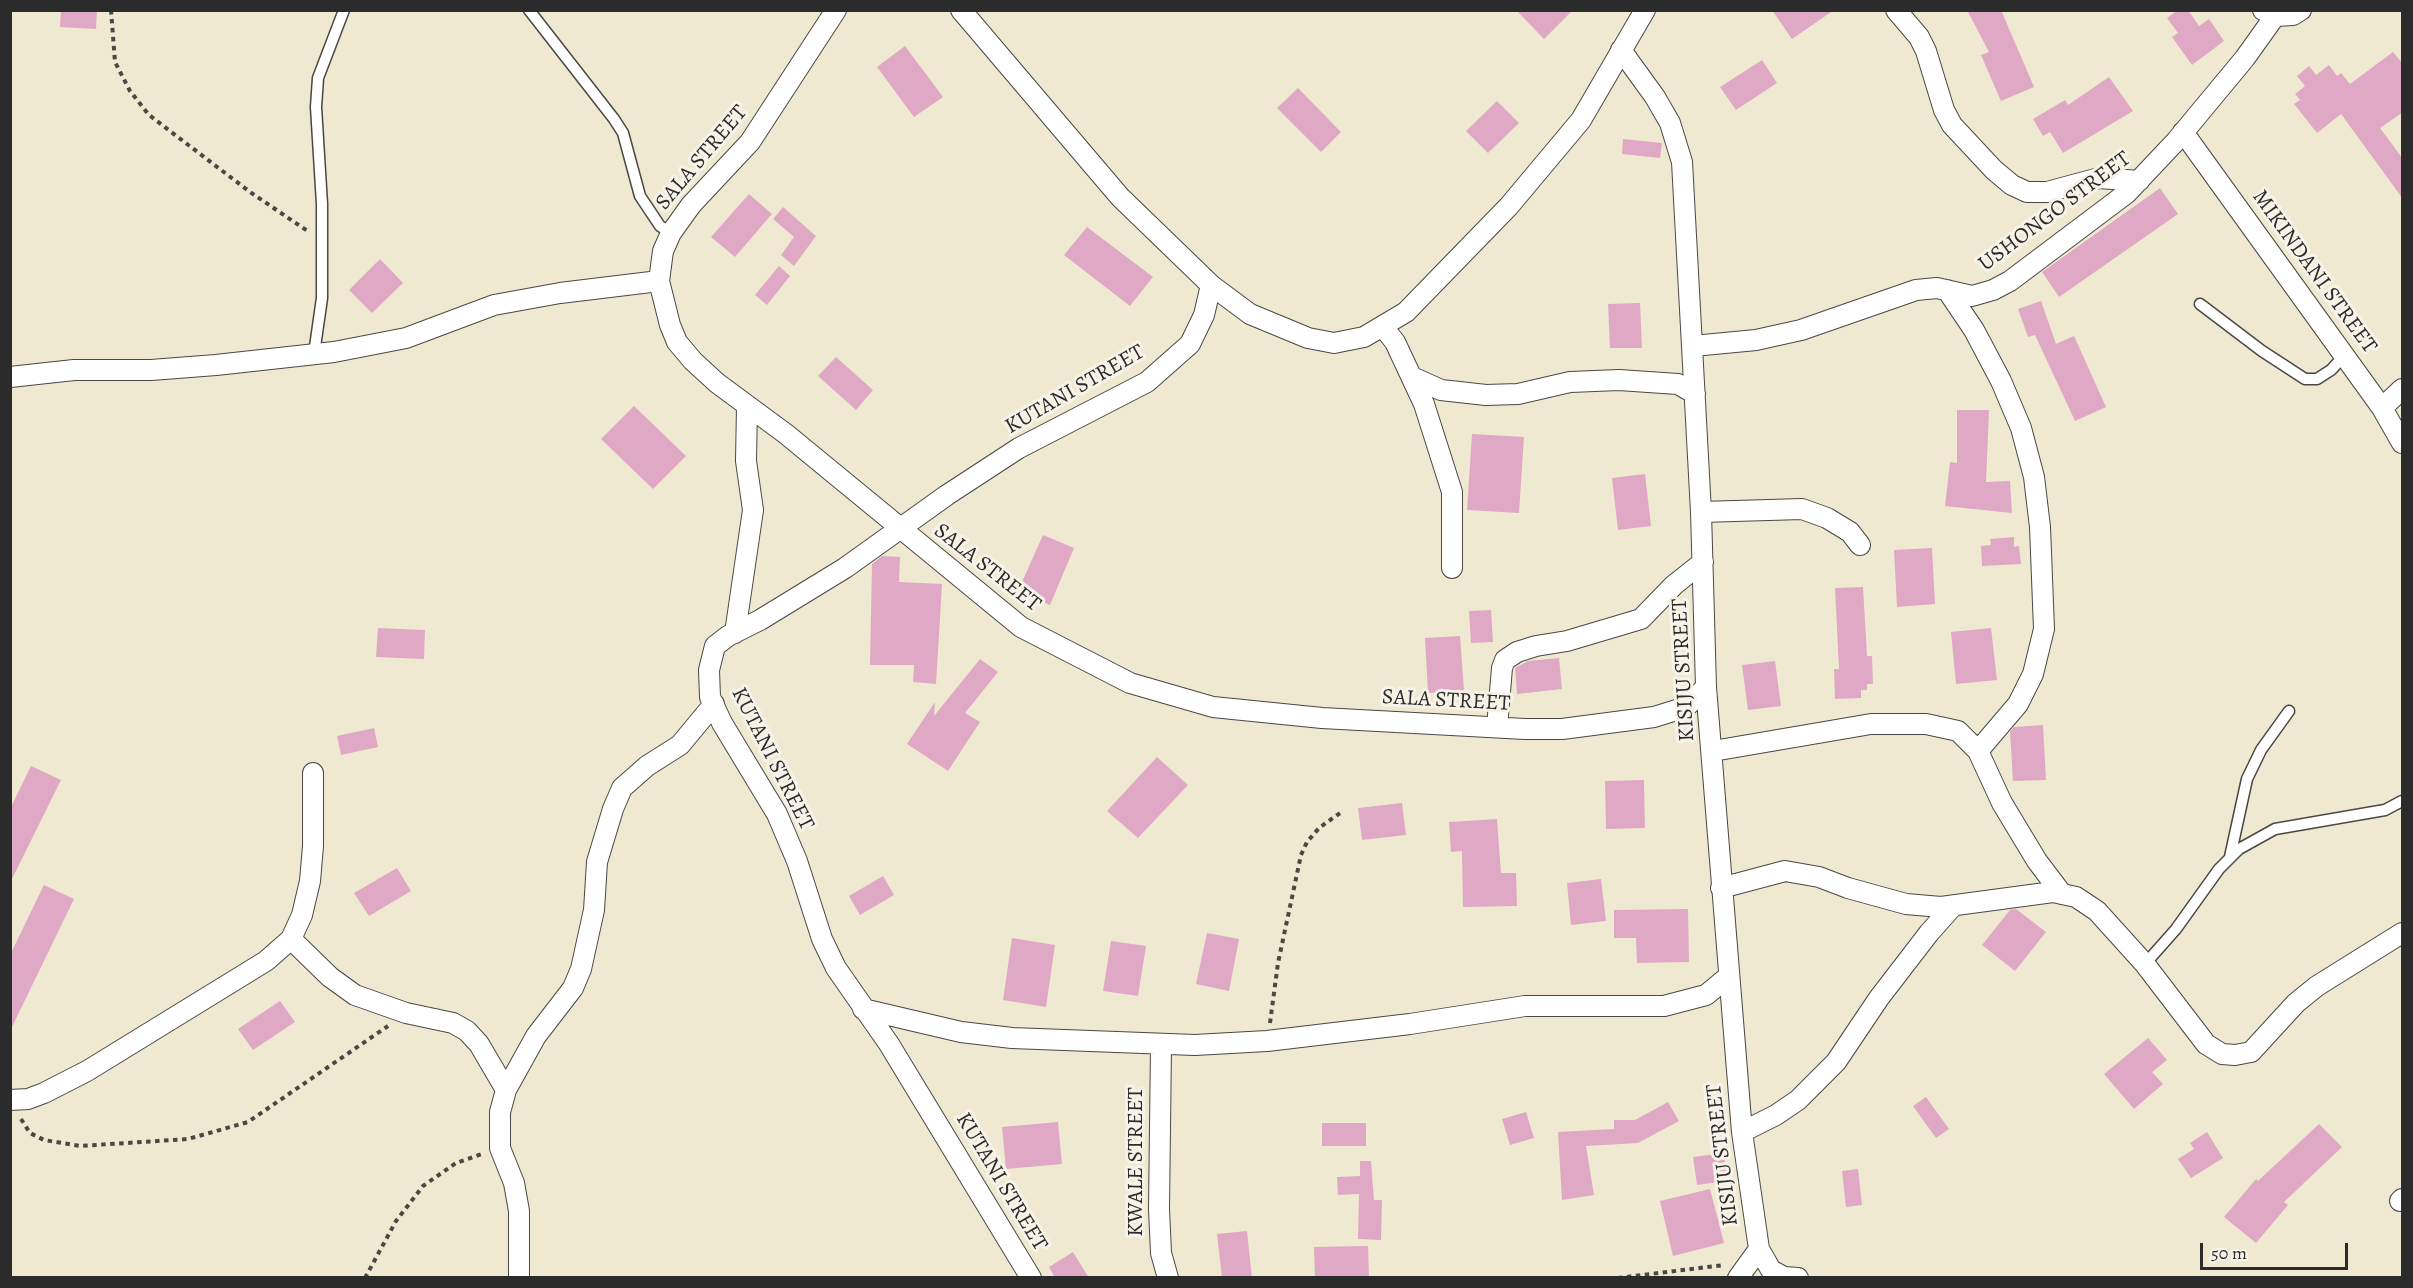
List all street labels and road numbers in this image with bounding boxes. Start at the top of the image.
street label: SALA STREET [651,100,753,216]
street label: USHONGO STREET [1974,146,2136,278]
street label: MIKINDANI STREET [2246,185,2382,359]
street label: KUTANI STREET [1001,339,1149,441]
street label: SALA STREET [928,518,1046,618]
street label: KISIJU STREET [1667,598,1701,742]
street label: KUTANI STREET [725,683,819,835]
street label: SALA STREET [1381,684,1511,718]
street label: KISIJU STREET [1701,1082,1745,1228]
street label: KWALE STREET [1124,1087,1150,1237]
street label: KUTANI STREET [949,1108,1053,1256]

